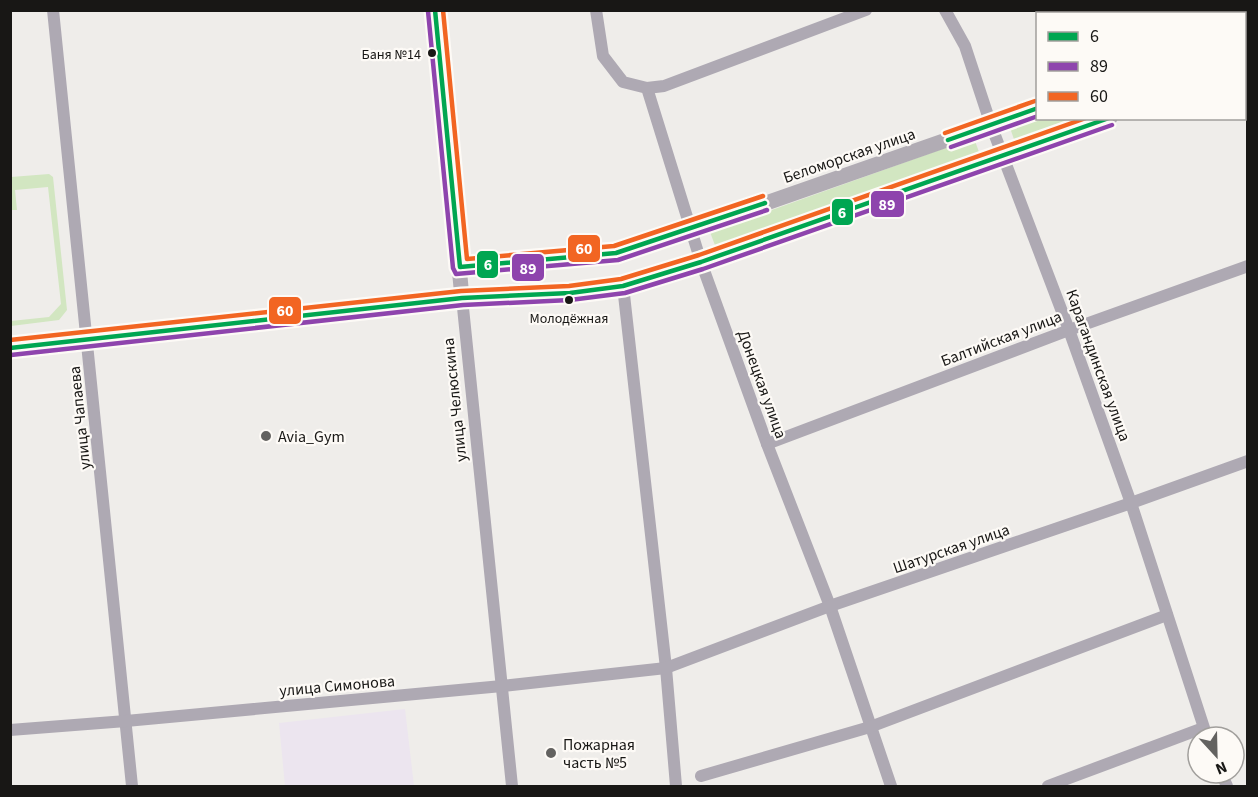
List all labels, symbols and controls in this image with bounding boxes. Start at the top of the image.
legend [1036,12,1246,120]
text: 6 [1090,24,1099,49]
place label: Баня №14 [362,45,421,65]
marker: Баня №14 [426,47,438,59]
text: 89 [1090,54,1108,79]
text: 60 [1090,84,1108,109]
street label: Беломорская улица [780,123,918,189]
line badge: 89 [870,190,905,218]
text: 89 [879,194,895,216]
line badge: 6 [831,198,854,226]
text: 6 [838,202,846,224]
line badge: 60 [567,234,601,263]
text: 60 [576,238,592,260]
line badge: 6 [476,250,499,279]
line badge: 89 [511,253,545,282]
text: 6 [484,254,492,276]
text: 89 [520,258,536,280]
street label: Карагандинская улица [1060,286,1136,444]
marker: Молодёжная [563,294,575,306]
line badge: 60 [268,296,302,325]
text: 60 [277,300,293,322]
street label: Балтийская улица [938,306,1065,372]
place label: Молодёжная [530,309,608,329]
street label: Донецкая улица [732,327,792,442]
street label: улица Челюскина [438,337,472,463]
street label: улица Чапаева [64,365,96,471]
place label: Avia_Gym [278,426,345,448]
marker: Avia_Gym [259,429,273,443]
street label: Шатурская улица [890,519,1013,579]
street label: улица Симонова [278,670,396,702]
north arrow [1186,725,1246,785]
place label: Пожарная часть №5 [563,734,635,774]
marker: Пожарная часть №5 [544,746,558,760]
text: N [1212,756,1230,780]

